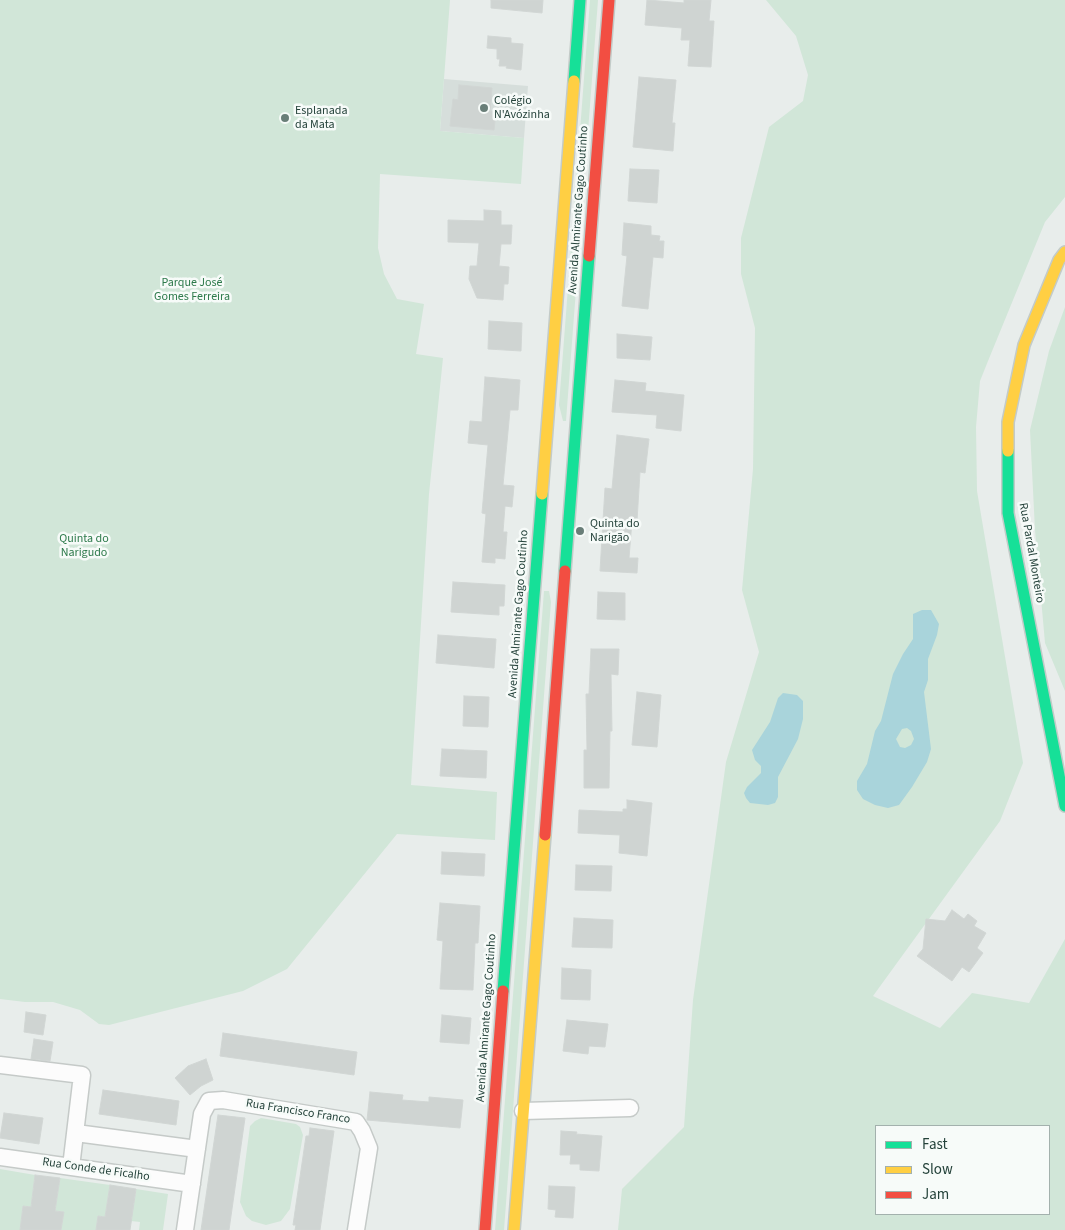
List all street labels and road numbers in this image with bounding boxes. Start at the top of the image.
street label: Avenida Almirante Gago Coutinho [566,125,592,295]
street label: Rua Pardal Monteiro [1015,502,1047,604]
street label: Avenida Almirante Gago Coutinho [506,529,532,699]
street label: Avenida Almirante Gago Coutinho [474,933,500,1103]
street label: Rua Francisco Franco [245,1097,351,1127]
street label: Rua Conde de Ficalho [41,1155,151,1185]

